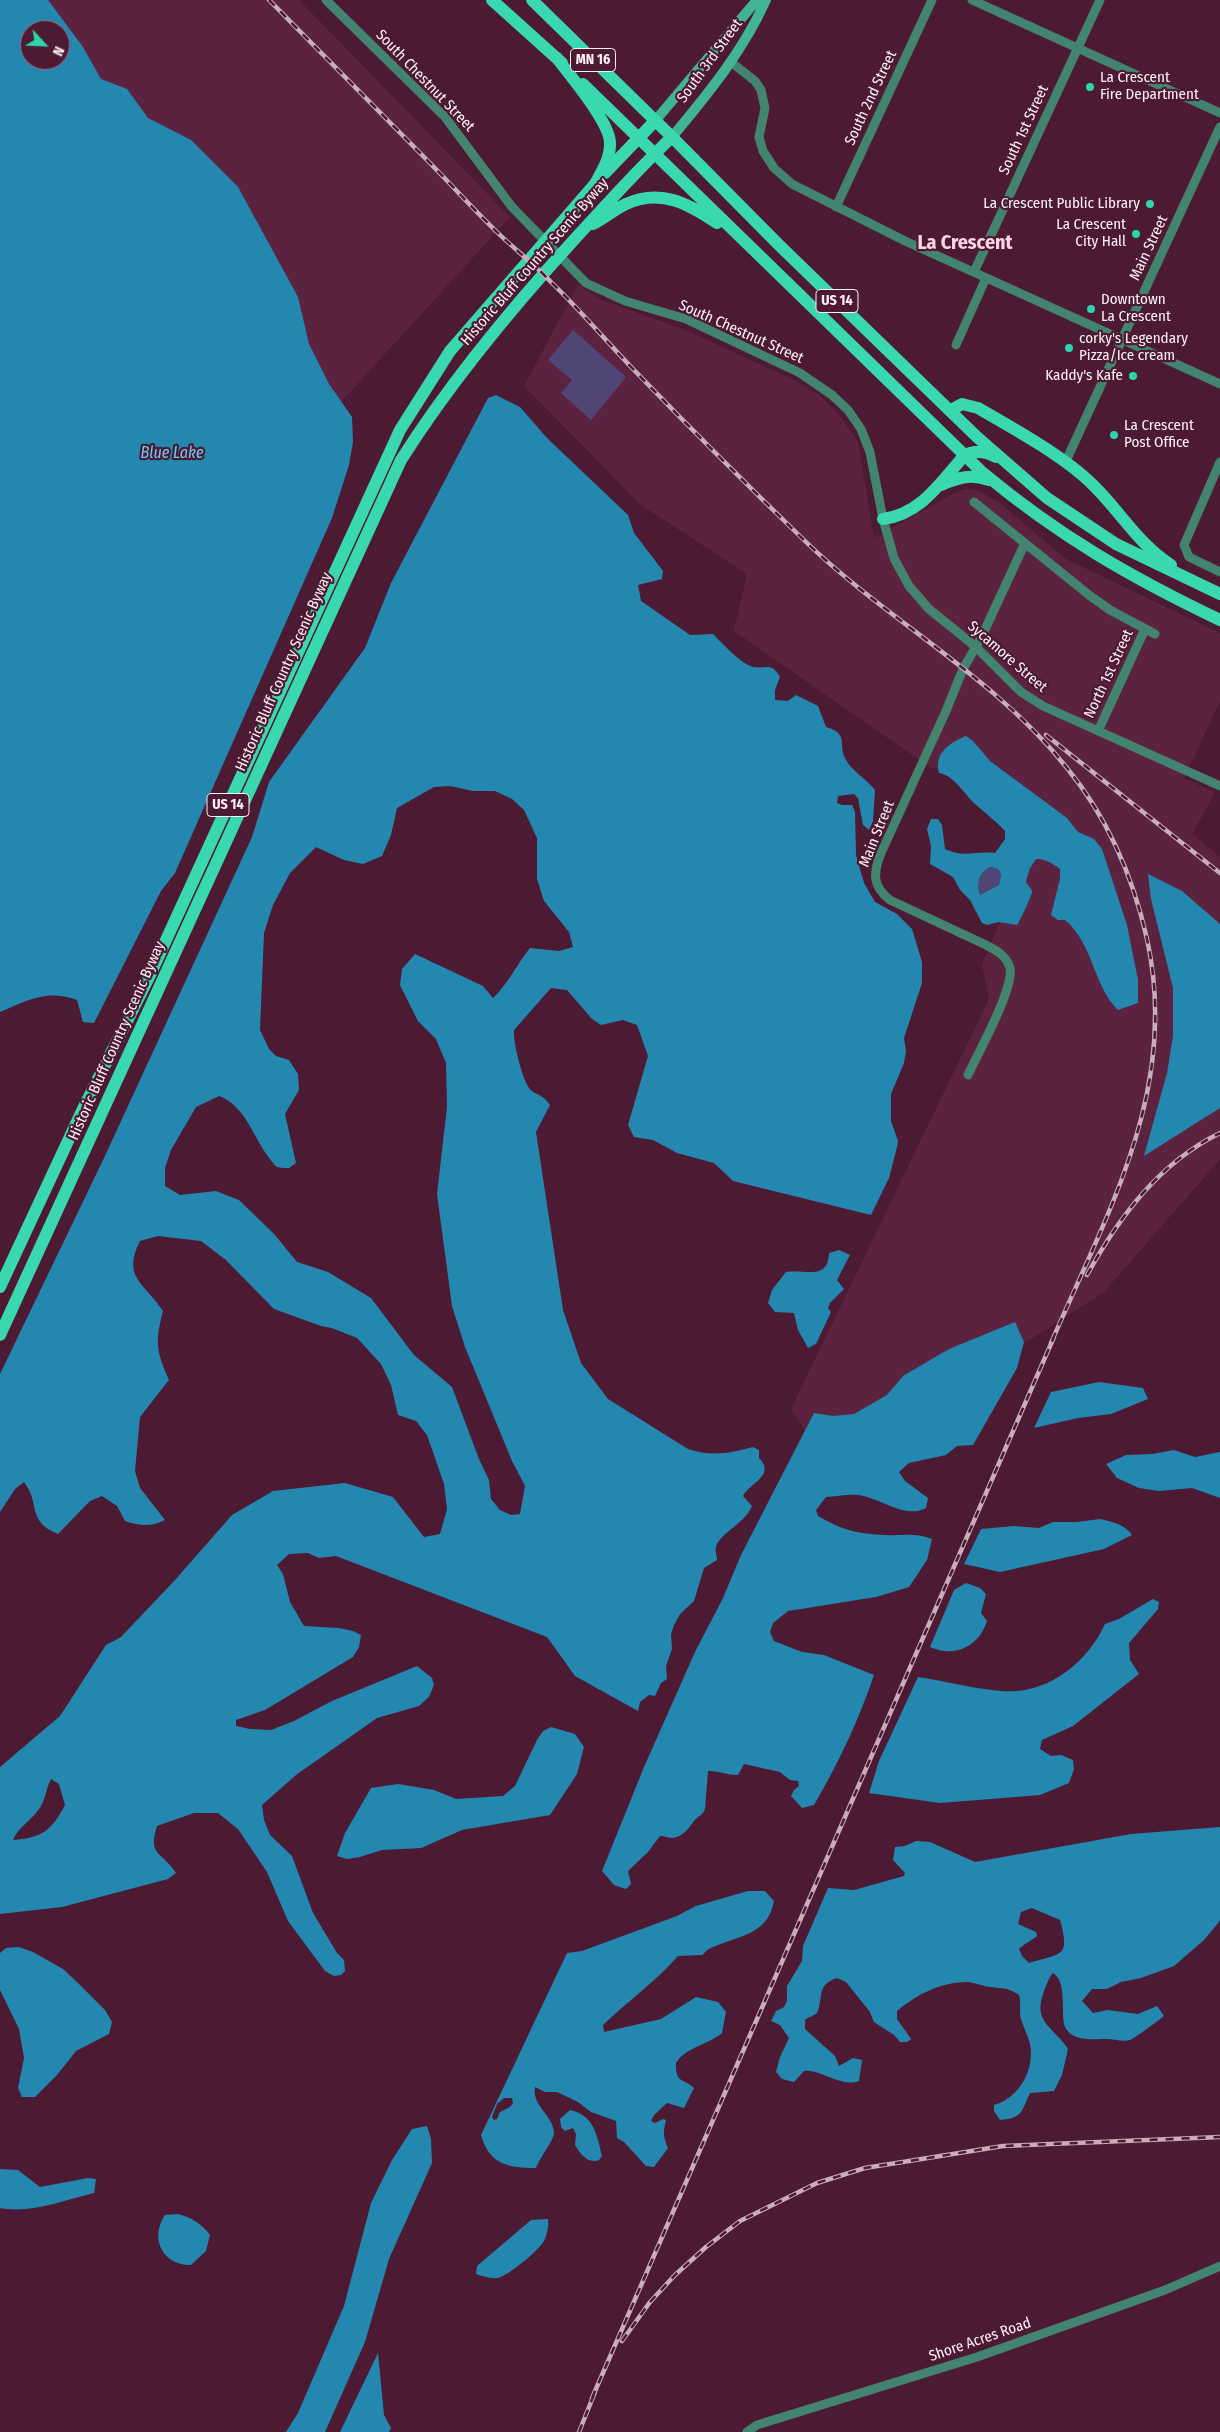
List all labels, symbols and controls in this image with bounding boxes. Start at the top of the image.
street label: South 3rd Street [673,15,747,107]
north arrow [20,20,70,70]
street label: South Chestnut Street [372,26,478,136]
text: N [49,44,68,59]
road number: MN 16 [570,48,616,72]
street label: South 2nd Street [841,48,901,148]
place label: La Crescent Fire Department [1100,69,1199,104]
marker: La Crescent Fire Department [1084,81,1096,93]
street label: South 1st Street [995,82,1053,178]
street label: Historic Bluff Country Scenic Byway [457,175,613,349]
place label: La Crescent Public Library [983,195,1140,213]
marker: La Crescent Public Library [1144,198,1156,210]
street label: Main Street [1126,212,1172,284]
place label: La Crescent City Hall [1056,216,1126,251]
marker: La Crescent City Hall [1130,228,1142,240]
district label: La Crescent [917,231,1013,255]
road number: US 14 [816,290,858,312]
place label: Downtown La Crescent [1101,291,1171,326]
street label: South Chestnut Street [676,296,806,368]
marker: Downtown La Crescent [1085,303,1097,315]
place label: corky's Legendary Pizza/Ice cream [1079,330,1188,365]
marker: corky's Legendary Pizza/Ice cream [1063,342,1075,354]
place label: Kaddy's Kafe [1045,367,1123,385]
marker: Kaddy's Kafe [1127,370,1139,382]
place label: La Crescent Post Office [1124,417,1194,452]
marker: La Crescent Post Office [1108,429,1120,441]
water label: Blue Lake [140,444,204,464]
street label: Historic Bluff Country Scenic Byway [232,570,336,774]
street label: Sycamore Street [964,618,1050,696]
street label: North 1st Street [1081,627,1137,721]
road number: US 14 [207,794,249,816]
street label: Main Street [856,798,898,870]
street label: Historic Bluff Country Scenic Byway [65,939,169,1143]
street label: Shore Acres Road [927,2314,1033,2366]

